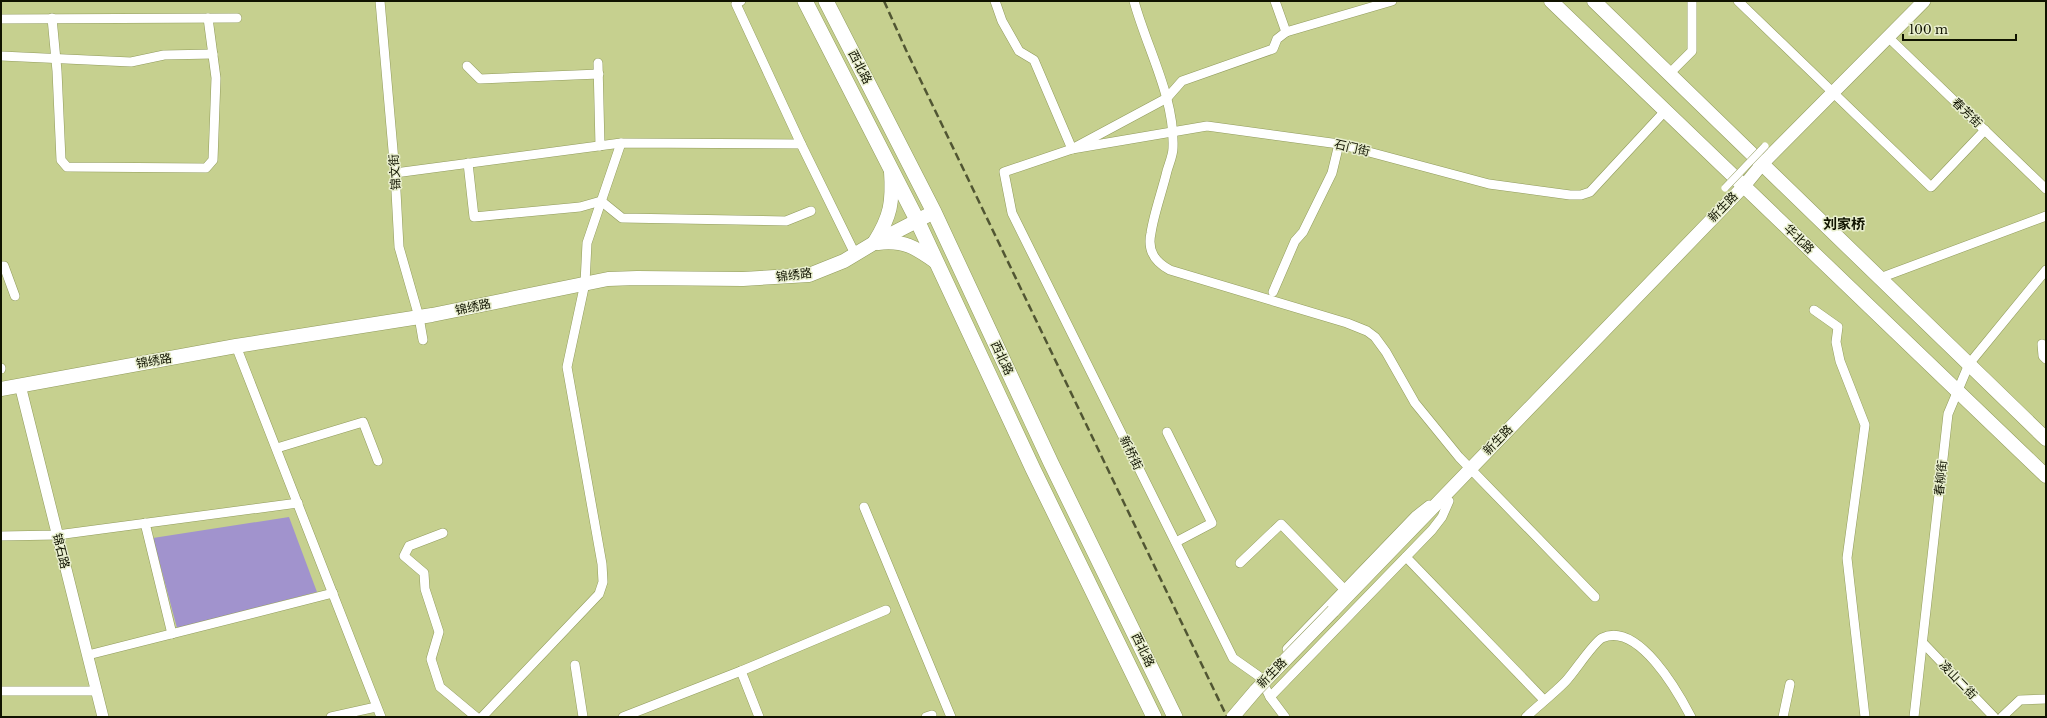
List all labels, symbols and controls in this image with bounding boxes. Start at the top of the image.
scale bar [1903,16,2016,42]
text: 100 m [1909,22,1948,37]
street label: 西北路 [846,47,875,86]
street label: 春芳街 [1949,95,1986,131]
street label: 石门街 [1333,136,1371,159]
street label: 锦文街 [386,154,403,191]
street label: 新生路 [1705,188,1741,225]
district label: 刘家桥 [1823,215,1865,233]
street label: 华北路 [1781,221,1818,257]
street label: 锦绣路 [775,265,813,284]
street label: 锦绣路 [454,295,492,318]
street label: 西北路 [988,338,1017,377]
street label: 锦绣路 [135,350,173,371]
street label: 新生路 [1480,421,1516,458]
street label: 新桥街 [1117,433,1146,472]
street label: 春柳街 [1931,459,1950,497]
street label: 锦石路 [50,532,73,570]
street label: 西北路 [1129,630,1158,669]
street label: 新生路 [1254,654,1290,691]
street label: 凌山二街 [1936,657,1980,702]

